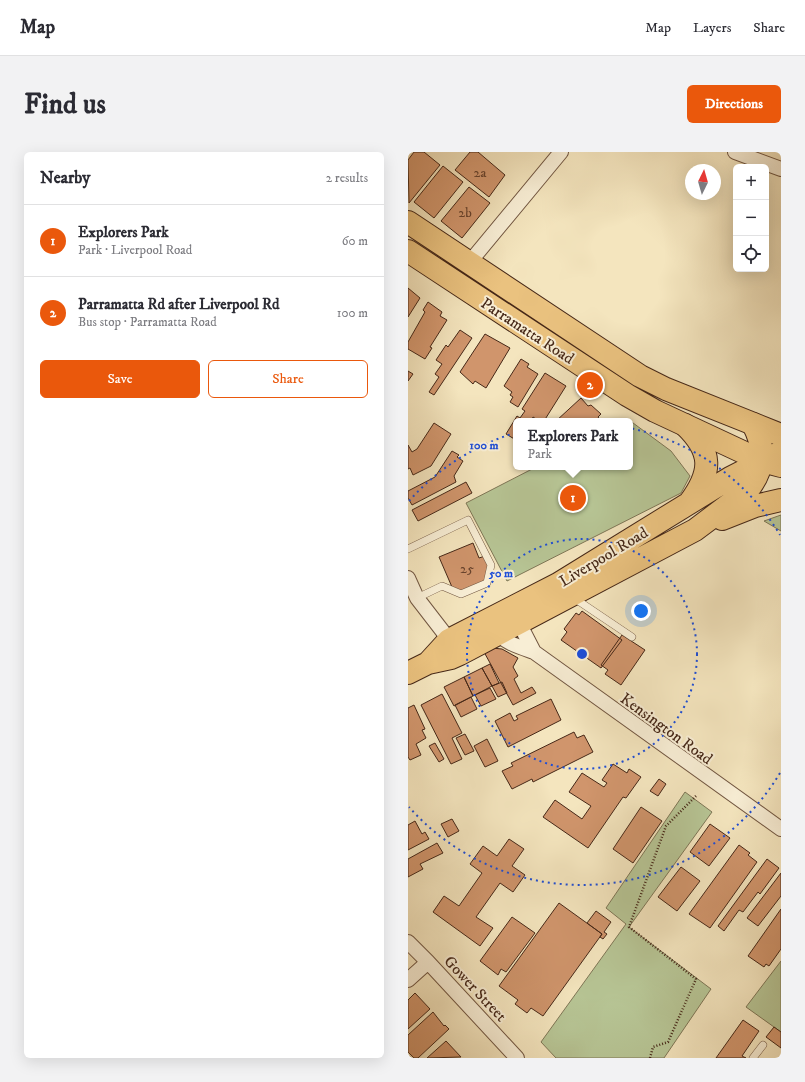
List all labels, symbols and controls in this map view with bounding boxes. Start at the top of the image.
text: Map [20,16,55,39]
text: Map [645,19,671,37]
text: Layers [693,19,731,37]
text: Share [753,19,785,37]
button: Directions [687,85,781,123]
text: Find us [24,87,106,122]
house number: 2a [474,164,486,182]
north arrow [685,164,721,200]
map controls [733,164,769,272]
button: + [733,164,769,200]
text: Nearby [40,167,90,189]
text: 2 results [326,170,368,186]
button: − [733,200,769,236]
house number: 2b [458,204,472,222]
text: Explorers Park [78,223,169,242]
text: 1 [51,233,55,249]
text: 60 m [342,233,368,249]
button: locate [733,236,769,272]
text: Park · Liverpool Road [78,242,192,258]
street label: Parramatta Road [477,293,578,368]
text: Parramatta Rd after Liverpool Rd [78,295,279,314]
text: 2 [50,305,56,321]
text: 100 m [337,305,368,321]
text: Bus stop · Parramatta Road [78,314,217,330]
button: Save [40,360,200,398]
button: Share [208,360,368,398]
pin: 2 [577,370,603,400]
popup [513,418,633,470]
text: Explorers Park [528,427,618,446]
text: 100 m [470,438,498,453]
text: Park [528,446,552,462]
pin: 1 [560,483,586,513]
street label: Liverpool Road [555,522,652,591]
house number: 25 [460,560,474,578]
text: 50 m [488,566,513,581]
your location [631,601,651,621]
centre of rings [575,647,589,661]
street label: Kensington Road [616,689,717,769]
street label: Gower Street [440,951,511,1026]

